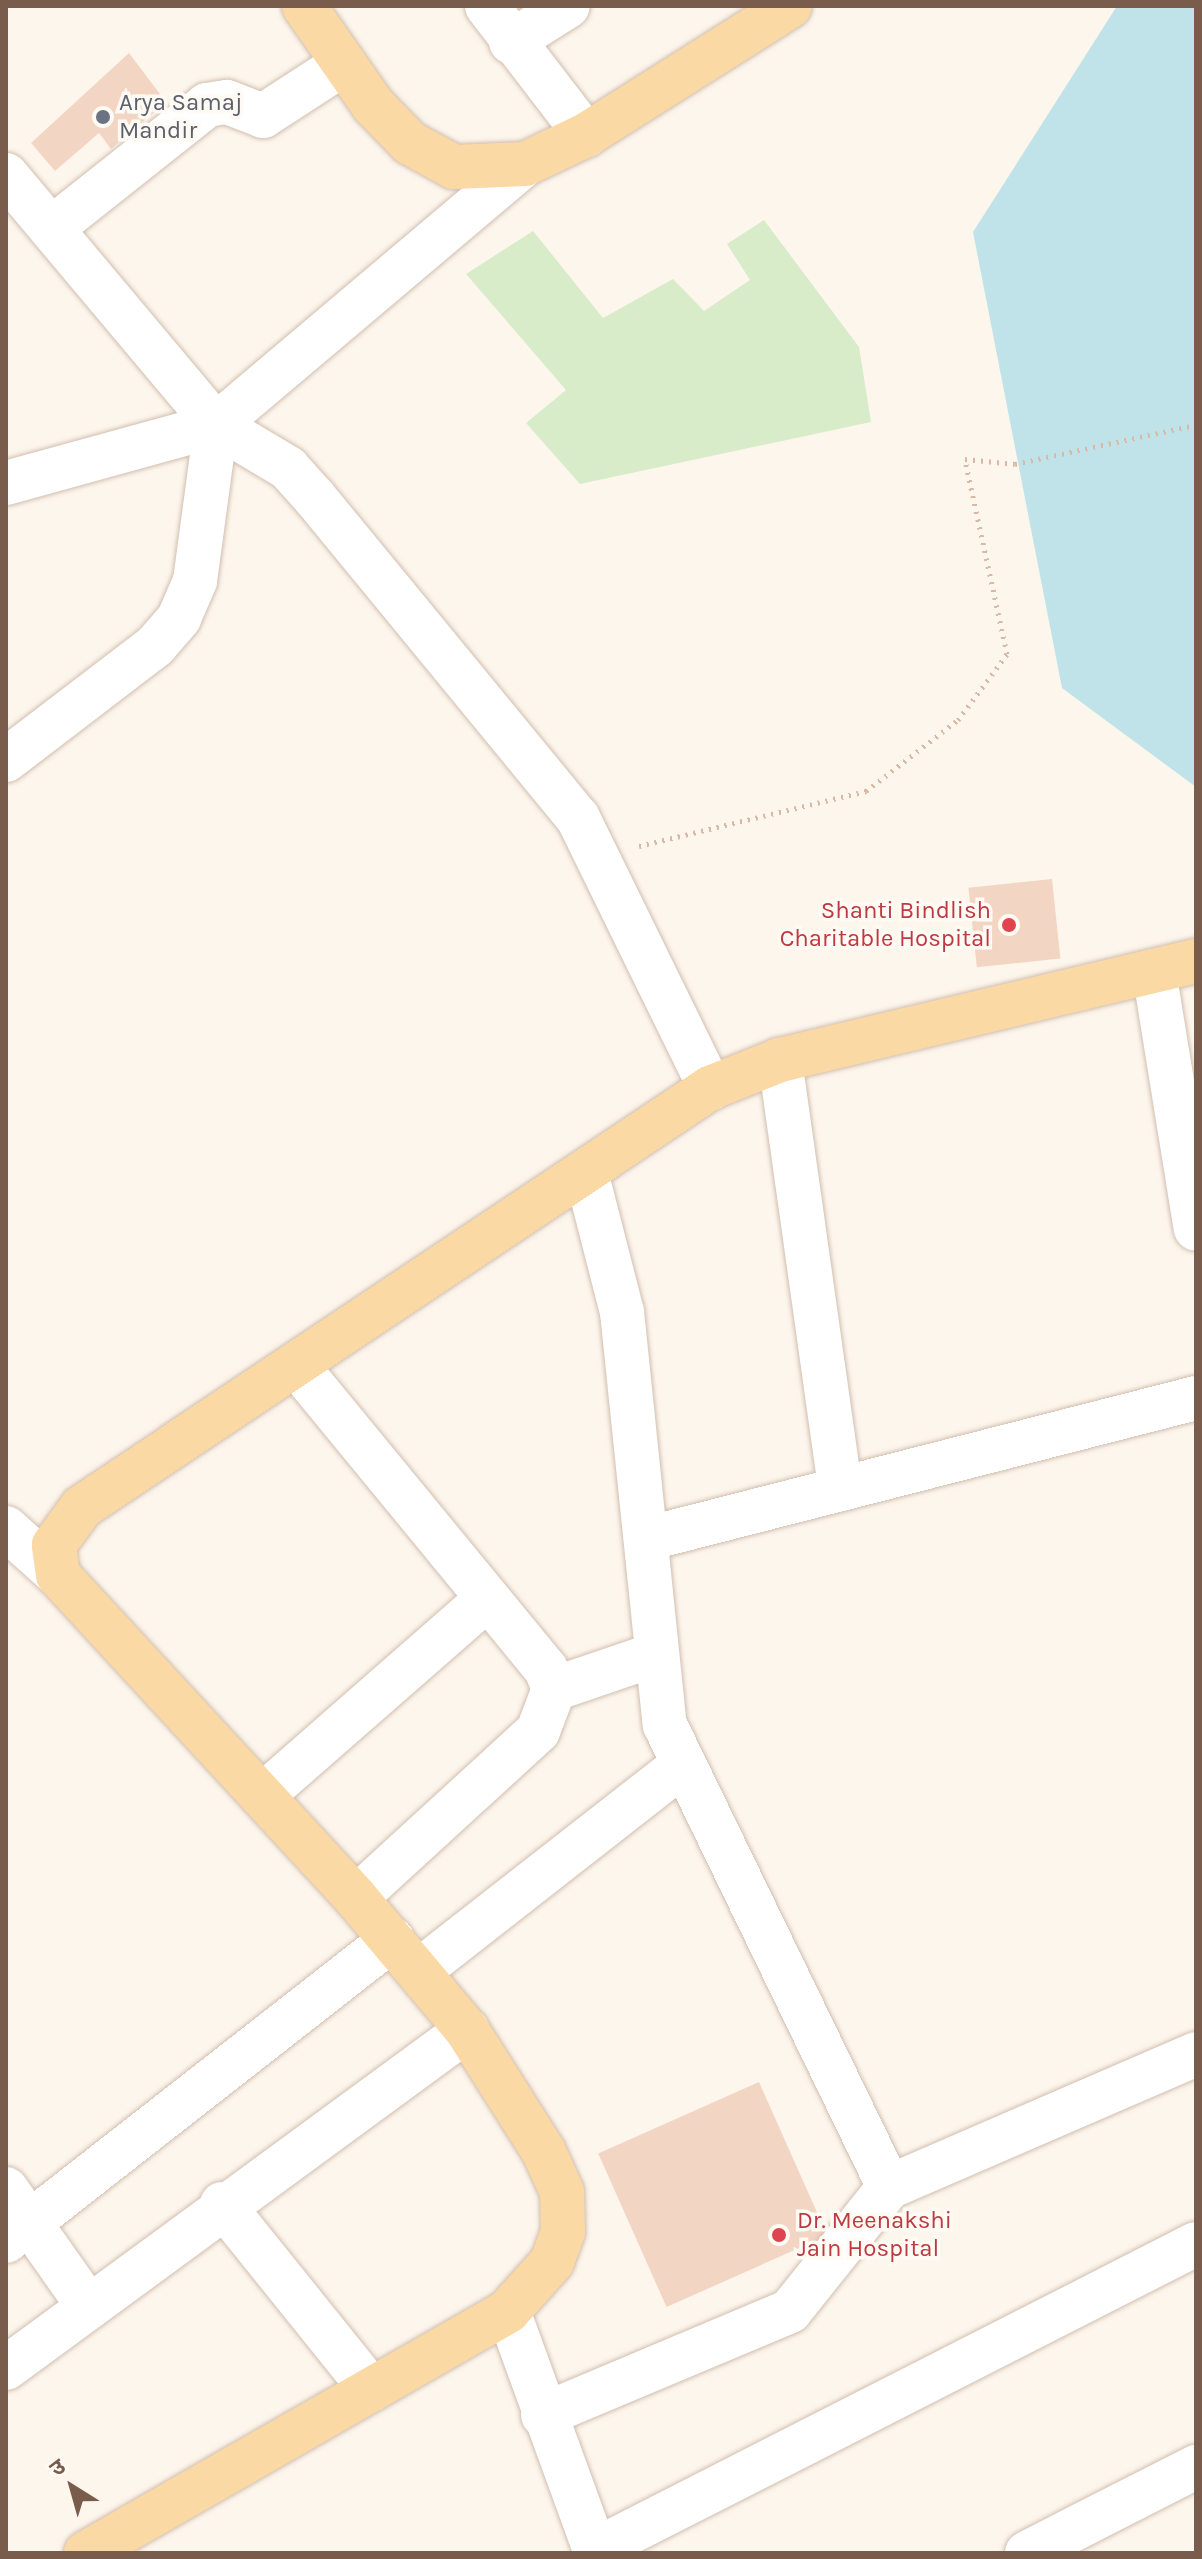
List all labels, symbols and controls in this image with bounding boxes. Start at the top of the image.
place label: Arya Samaj Mandir [119,89,242,145]
marker: Arya Samaj Mandir [94,108,112,126]
place label: Shanti Bindlish Charitable Hospital [780,897,991,953]
marker: Shanti Bindlish Charitable Hospital [998,914,1020,936]
place label: Dr. Meenakshi Jain Hospital [797,2207,952,2263]
marker: Dr. Meenakshi Jain Hospital [768,2224,790,2246]
north arrow [32,2447,112,2527]
text: उ [45,2454,71,2482]

